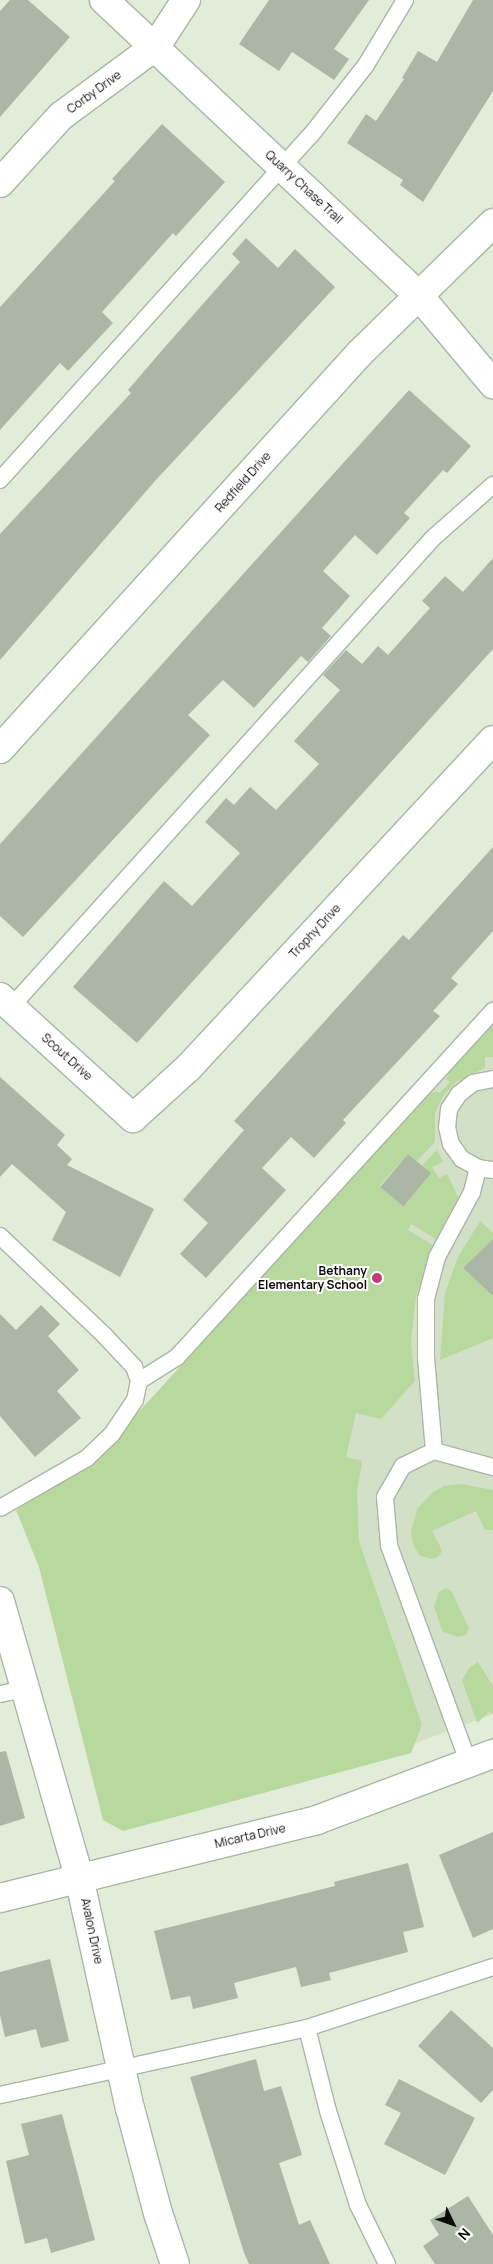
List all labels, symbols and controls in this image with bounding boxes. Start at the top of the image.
street label: Corby Drive [64,67,124,117]
street label: Quarry Chase Trail [262,147,346,227]
street label: Redfield Drive [212,449,274,515]
street label: Trophy Drive [286,901,344,961]
street label: Scout Drive [39,1030,95,1084]
place label: Bethany Elementary School [258,1264,367,1292]
marker: Bethany Elementary School [371,1272,383,1284]
street label: Micarta Drive [213,1821,287,1851]
street label: Avalon Drive [78,1897,106,1965]
north arrow [428,2199,478,2249]
text: N [454,2224,475,2244]

